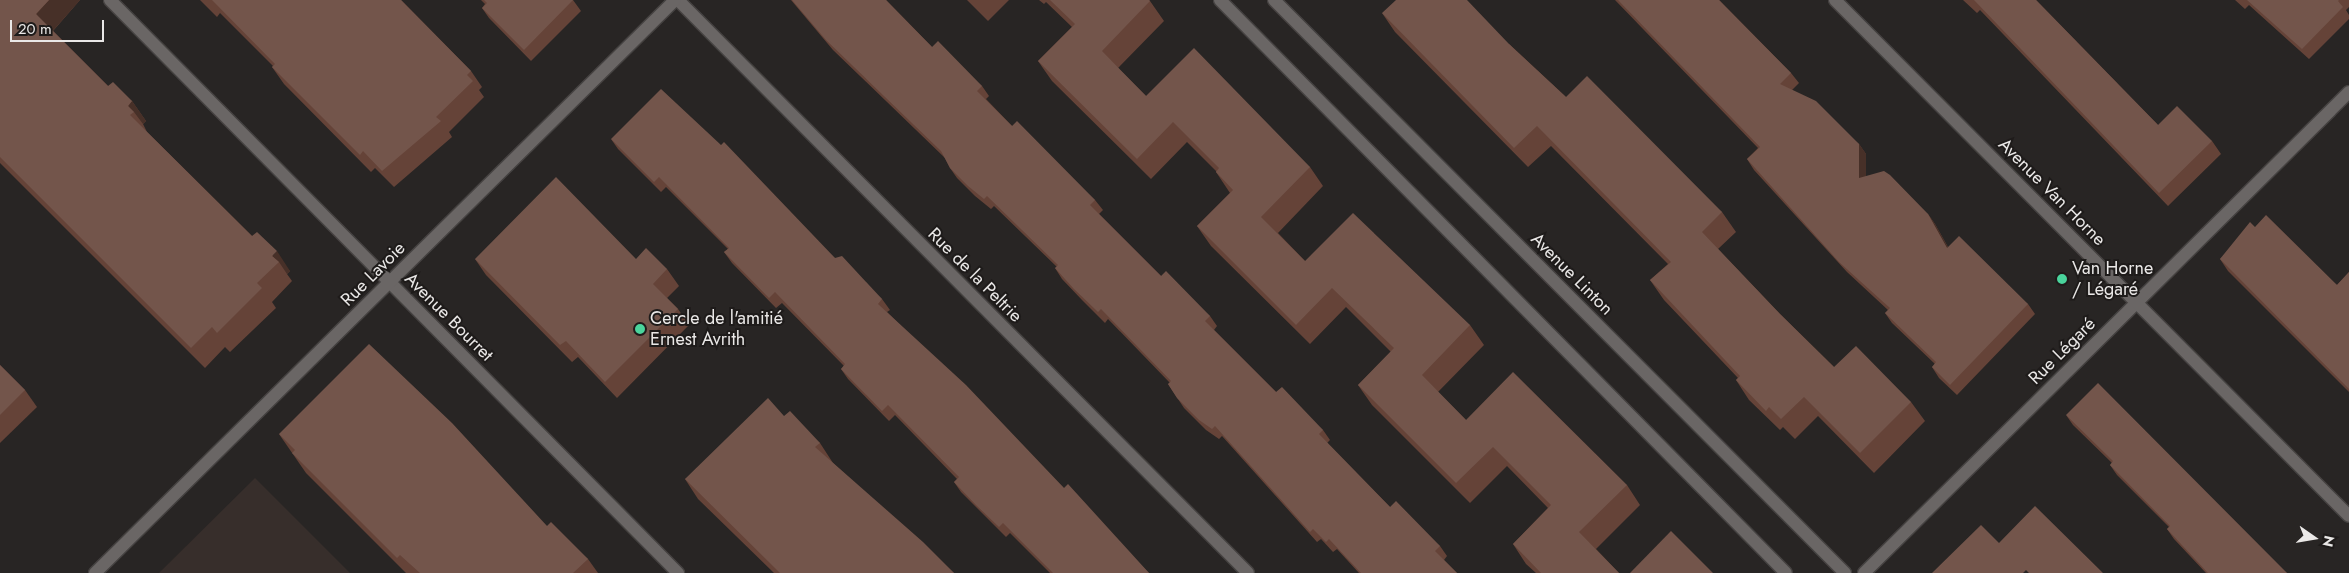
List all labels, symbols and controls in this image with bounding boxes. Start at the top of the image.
scale bar [12,10,106,42]
text: 20 m [18,18,52,40]
street label: Avenue Van Horne [1994,134,2110,250]
street label: Rue de la Peltrie [923,223,1027,327]
street label: Avenue Linton [1526,228,1618,320]
street label: Rue Lavoie [336,237,410,311]
place label: Van Horne / Légaré [2072,258,2153,300]
street label: Avenue Bourret [400,268,498,366]
marker: Van Horne / Légaré [2056,273,2068,285]
place label: Cercle de l'amitié Ernest Avrith [650,308,783,350]
street label: Rue Légaré [2024,313,2100,389]
marker: Cercle de l'amitié Ernest Avrith [634,323,646,335]
north arrow [2289,513,2339,563]
text: N [2318,534,2340,549]

